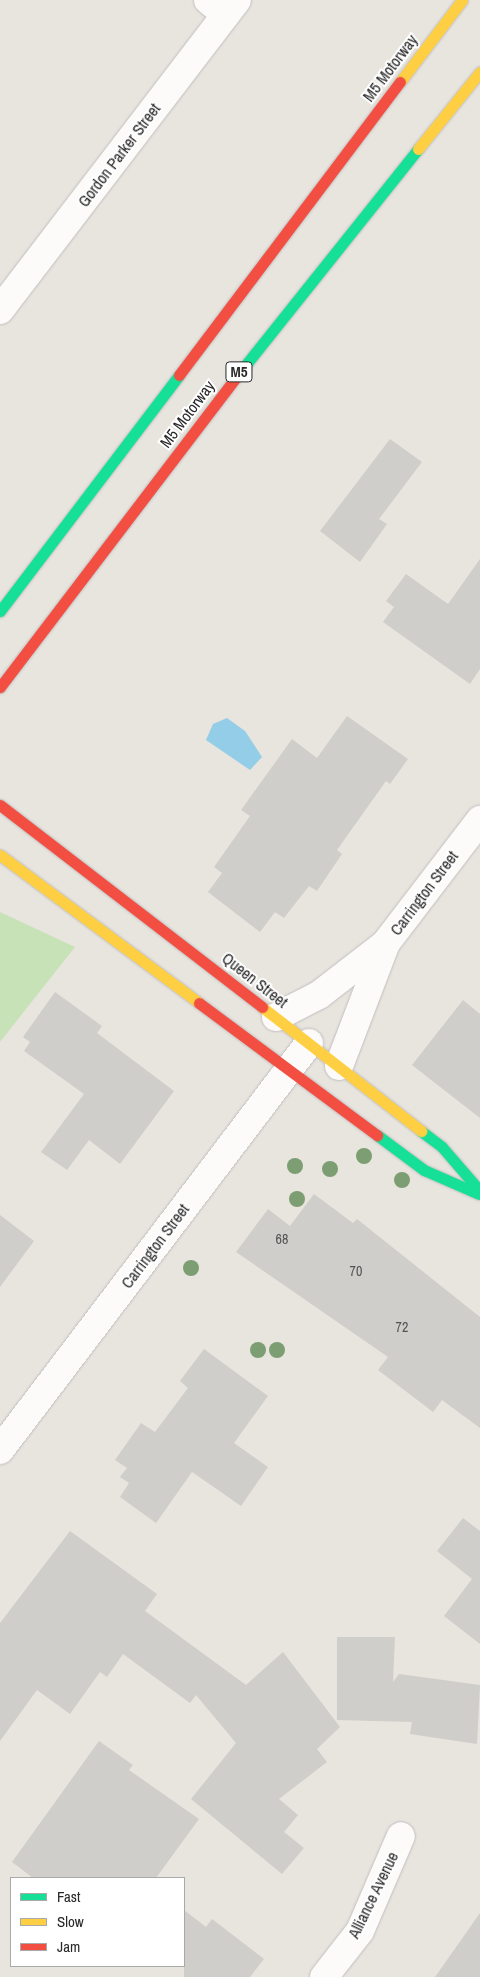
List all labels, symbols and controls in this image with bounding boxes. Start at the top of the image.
street label: M5 Motorway [359,31,421,105]
street label: Gordon Parker Street [74,99,164,211]
road number: M5 [225,360,253,384]
street label: M5 Motorway [156,377,218,451]
street label: Carrington Street [386,847,462,939]
street label: Queen Street [218,948,292,1012]
street label: Carrington Street [117,1200,193,1292]
house number: 68 [276,1231,288,1247]
house number: 70 [350,1263,362,1279]
house number: 72 [396,1319,408,1335]
street label: Alliance Avenue [344,1848,402,1942]
legend [10,1877,185,1967]
text: Fast [57,1886,80,1907]
text: Slow [57,1911,84,1932]
text: Jam [57,1936,80,1957]

